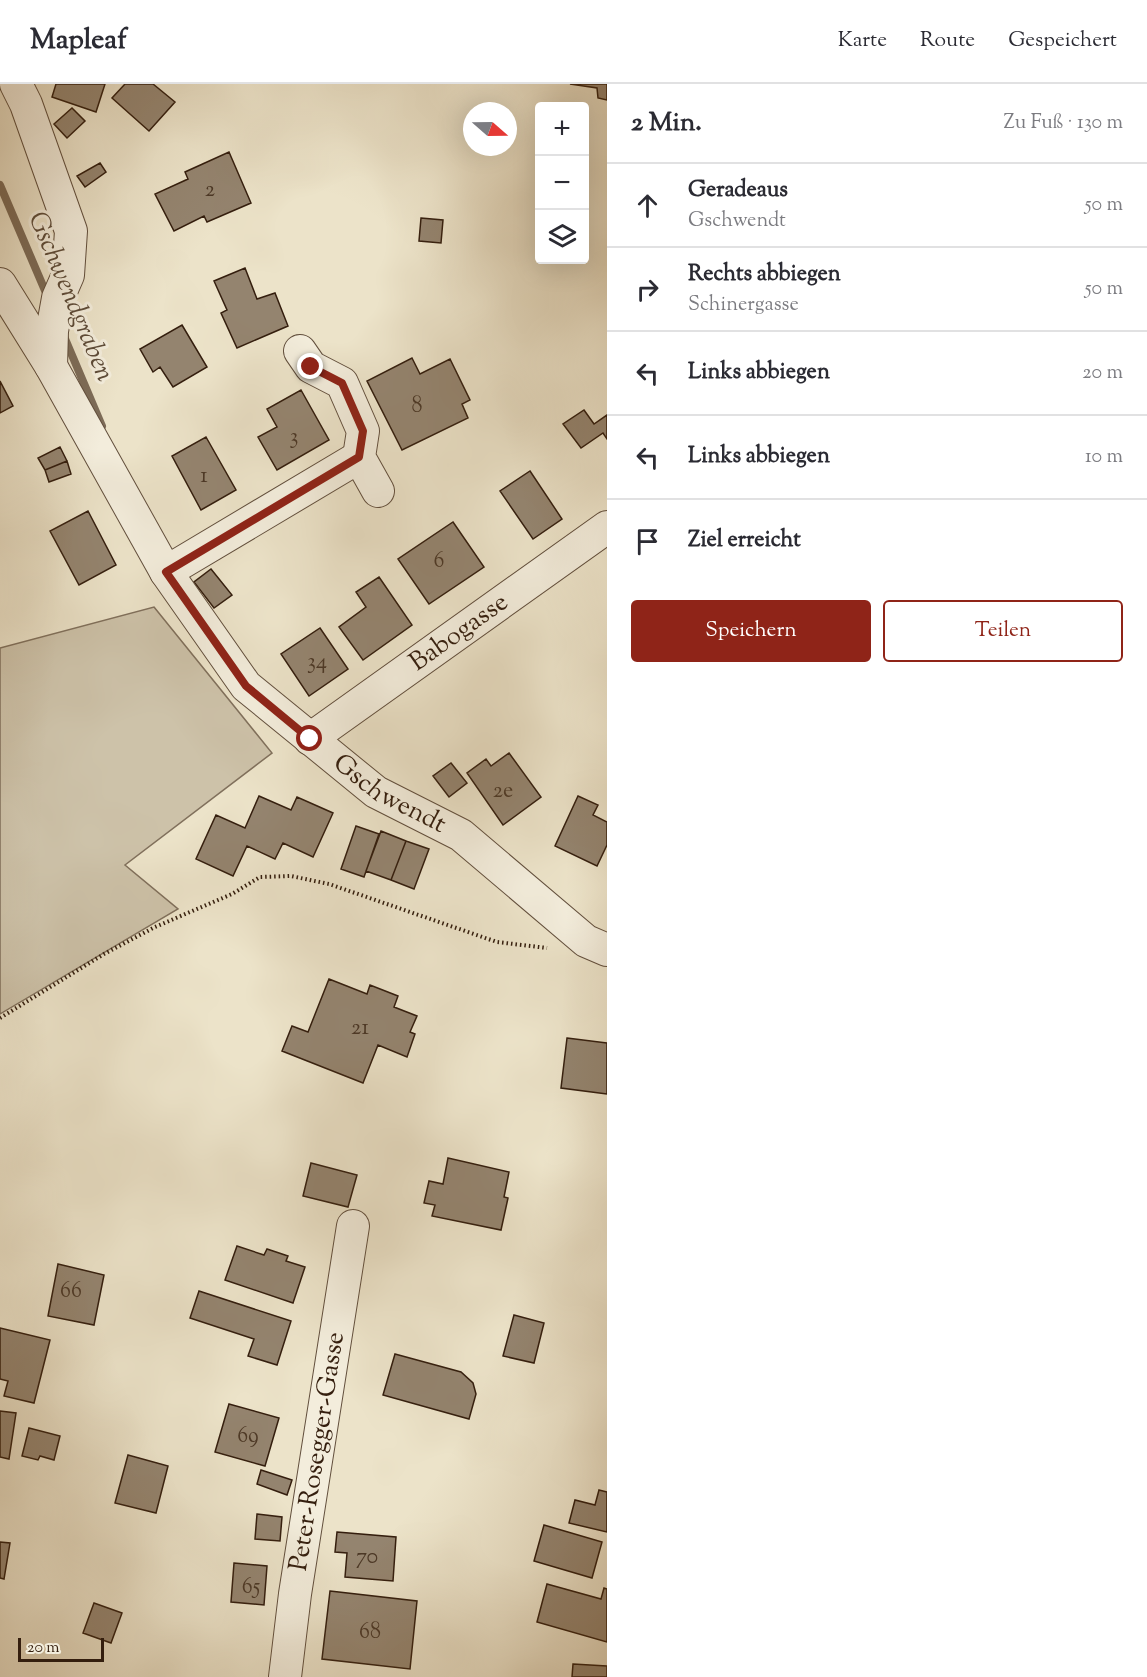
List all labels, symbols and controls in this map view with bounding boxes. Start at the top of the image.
text: Mapleaf [30,21,127,61]
text: Karte [838,26,887,56]
text: Route [920,26,975,56]
text: Gespeichert [1008,26,1117,56]
north arrow [463,102,517,156]
map controls [535,102,589,264]
button: + [535,102,589,156]
text: 2 Min. [631,105,702,142]
text: Zu Fuß · 130 m [1003,109,1123,138]
button: − [535,156,589,210]
house number: 2 [205,175,215,207]
text: Geradeaus [688,175,788,207]
icon: ahead [631,189,664,222]
text: 50 m [1085,191,1123,220]
water label: Gschwendgraben [17,206,123,388]
text: Gschwendt [688,207,786,236]
button: layers [535,210,589,264]
text: Rechts abbiegen [688,259,841,291]
icon: right [631,273,664,306]
text: 50 m [1085,275,1123,304]
text: Schinergasse [688,291,799,320]
route end [297,353,323,379]
icon: left [631,357,664,390]
text: Links abbiegen [688,357,830,389]
text: 20 m [1082,359,1123,388]
house number: 8 [411,391,423,423]
house number: 3 [290,422,298,454]
icon: left [631,441,664,474]
text: Links abbiegen [688,441,830,473]
text: 10 m [1085,443,1123,472]
house number: 1 [200,461,208,493]
icon: arrive [631,525,664,558]
text: Ziel erreicht [688,525,801,557]
house number: 6 [434,546,444,578]
street label: Babogasse [402,585,516,681]
button: Speichern [631,600,871,662]
button: Teilen [883,600,1123,662]
house number: 34 [307,647,327,679]
route start [296,725,322,751]
street label: Gschwendt [325,745,452,843]
house number: 2e [493,776,513,808]
house number: 21 [351,1013,369,1045]
house number: 66 [60,1276,82,1308]
street label: Peter-Rosegger-Gasse [280,1329,355,1573]
house number: 69 [237,1421,259,1453]
house number: 70 [356,1542,378,1574]
house number: 65 [242,1572,261,1604]
house number: 68 [359,1617,381,1649]
scale bar [18,1635,104,1662]
text: 20 m [27,1637,60,1660]

